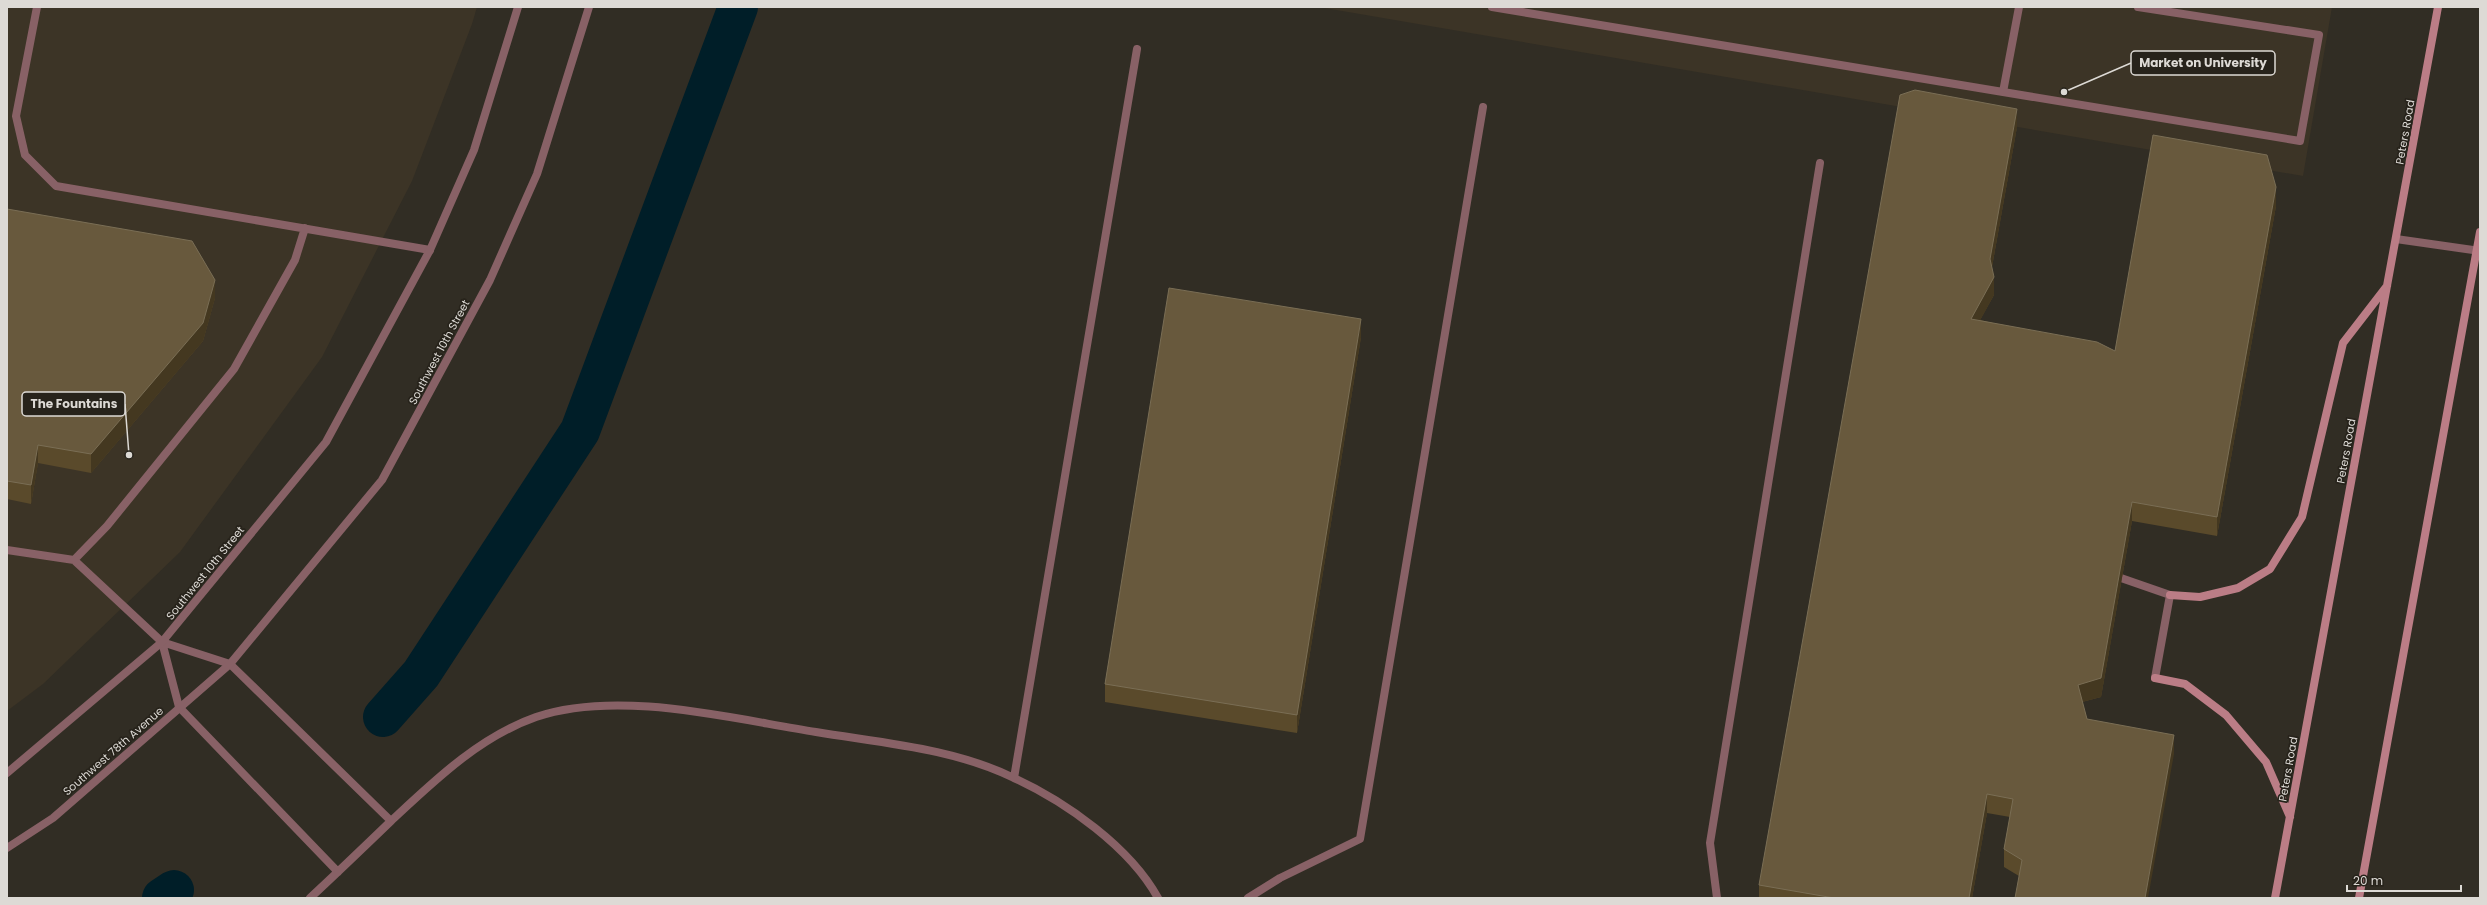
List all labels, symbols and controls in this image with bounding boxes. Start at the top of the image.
callout: Market on University [2131,51,2275,75]
text: Market on University [2139,54,2267,71]
street label: Peters Road [2391,98,2419,166]
street label: Southwest 10th Street [405,297,473,407]
callout: The Fountains [22,392,125,416]
text: The Fountains [31,395,118,412]
street label: Peters Road [2332,417,2360,485]
street label: Southwest 10th Street [162,523,248,623]
street label: Southwest 78th Avenue [59,703,167,799]
street label: Peters Road [2274,735,2302,803]
scale bar [2347,867,2461,893]
text: 20 m [2353,872,2383,889]

